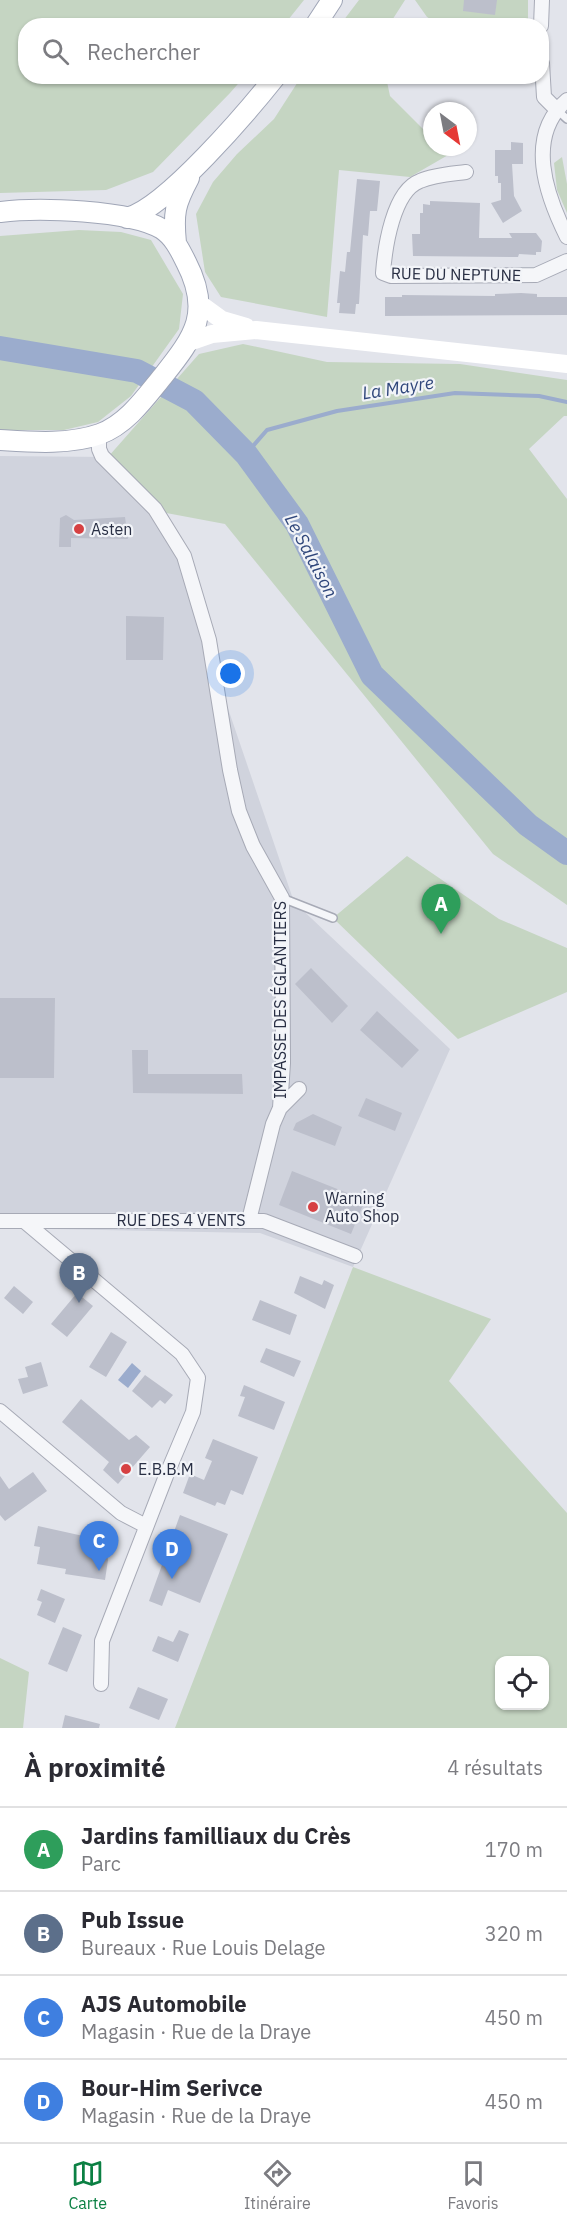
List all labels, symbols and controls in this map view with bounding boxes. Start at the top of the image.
search box [18,18,549,84]
icon: search [39,35,72,68]
text: Rechercher [87,37,200,66]
north arrow [423,102,477,156]
street label: RUE DU NEPTUNE [391,263,521,285]
water label: La Mayre [361,371,435,405]
water label: Le Salaison [280,510,343,601]
place label: Asten [91,519,132,539]
marker: Asten [72,522,86,536]
your location [216,659,245,688]
pin: A [422,884,460,934]
street label: IMPASSE DES ÉGLANTIERS [269,901,290,1099]
place label: Warning Auto Shop [325,1188,399,1226]
marker: Warning Auto Shop [306,1200,320,1214]
street label: RUE DES 4 VENTS [116,1210,246,1230]
pin: B [60,1254,98,1303]
place label: E.B.B.M [138,1459,194,1479]
marker: E.B.B.M [119,1462,133,1476]
pin: C [80,1522,118,1571]
pin: D [152,1530,192,1579]
map controls [495,1656,549,1710]
button: locate [495,1656,549,1710]
text: À proximité [24,1750,166,1784]
text: 4 résultats [447,1754,543,1781]
text: Jardins familliaux du Crès [81,1821,351,1850]
text: A [37,1836,50,1863]
text: 170 m [485,1836,543,1863]
text: Parc [81,1850,121,1877]
text: Pub Issue [81,1905,184,1934]
text: B [37,1920,50,1947]
text: 320 m [485,1920,543,1947]
text: Bureaux · Rue Louis Delage [81,1934,325,1961]
text: AJS Automobile [81,1989,247,2018]
text: C [37,2004,50,2031]
text: 450 m [485,2004,543,2031]
text: Magasin · Rue de la Draye [81,2018,311,2045]
text: Bour-Him Serivce [81,2073,263,2102]
text: D [37,2088,50,2115]
text: 450 m [485,2088,543,2115]
text: Magasin · Rue de la Draye [81,2102,311,2129]
tab: Carte [68,2157,107,2213]
tab: Itinéraire [244,2157,311,2213]
tab: Favoris [448,2157,499,2213]

